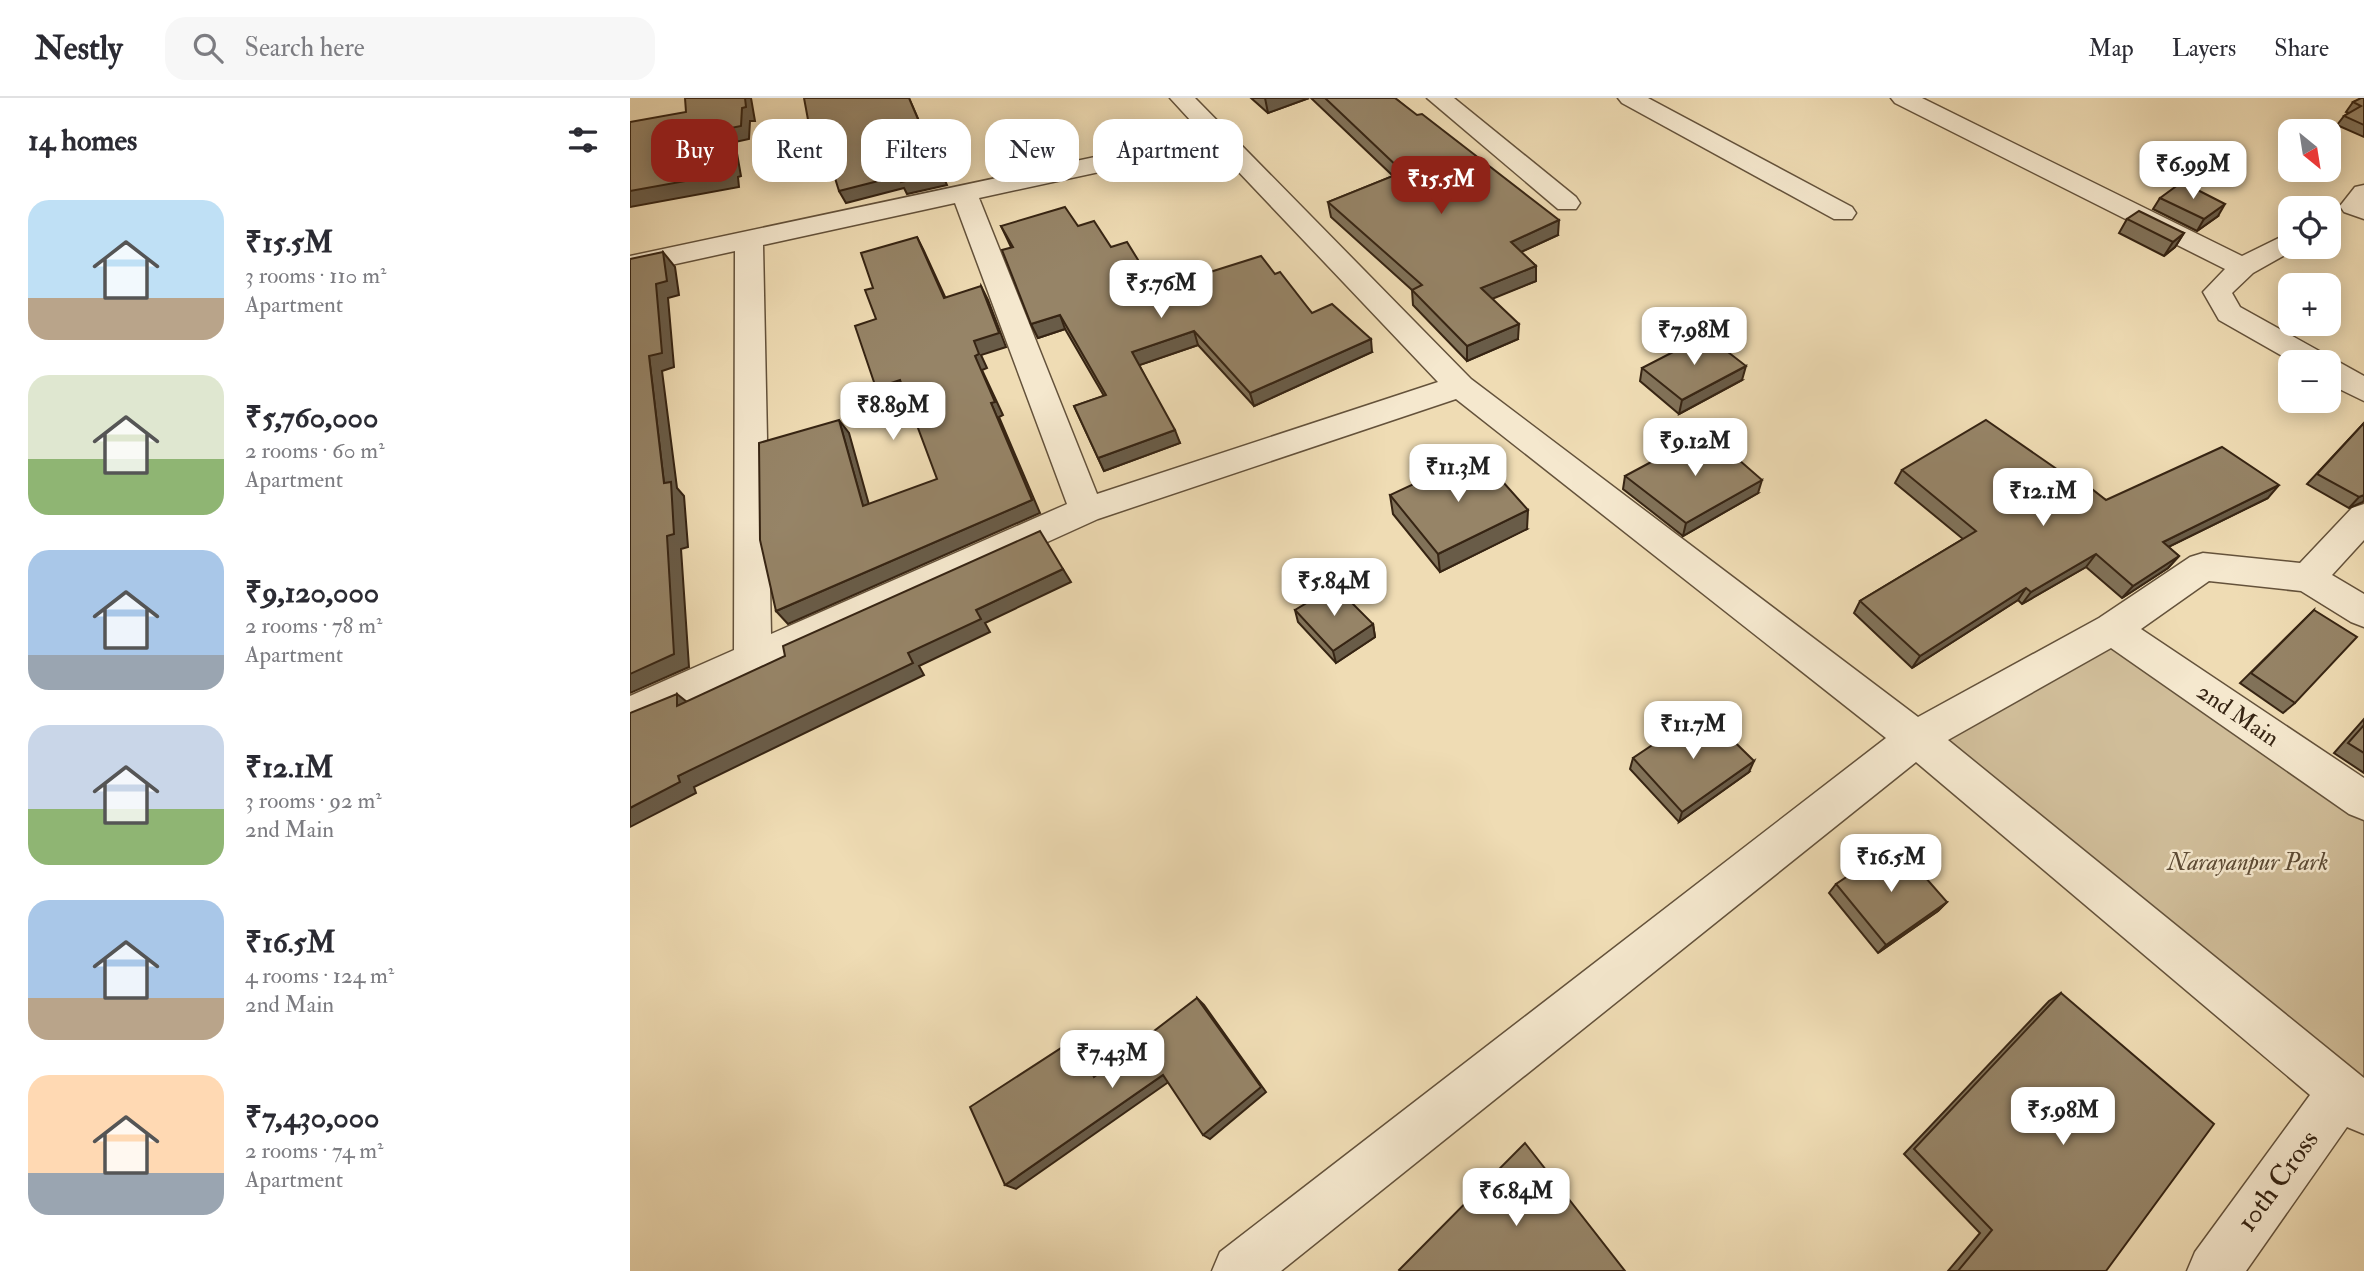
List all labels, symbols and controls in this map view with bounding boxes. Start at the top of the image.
search box [165,17,655,80]
text: Nestly [35,28,123,69]
icon: search [189,29,227,67]
text: Search here [245,32,365,64]
text: Map [2089,33,2134,64]
text: Layers [2172,33,2236,64]
text: Share [2274,33,2329,64]
chip: Buy [651,119,738,182]
chip: Rent [752,119,847,182]
chip: Filters [861,119,971,182]
chip: New [985,119,1079,182]
chip: Apartment [1093,119,1243,182]
north arrow [2278,119,2342,182]
map controls [2278,119,2341,413]
icon: filters [564,121,602,159]
text: 14 homes [28,122,137,159]
pin: ₹6.99M [2136,141,2250,201]
text: ₹6.99M [2155,149,2231,178]
pin: ₹15.5M [1384,156,1498,216]
text: ₹15.5M [1407,164,1475,193]
button: locate [2278,196,2341,259]
text: ₹15.5M [245,224,333,261]
icon: home [84,228,168,312]
pin: ₹5.76M [1104,260,1218,320]
text: 3 rooms · 110 m² [245,261,386,290]
text: ₹5.76M [1126,268,1196,297]
button: + [2278,273,2341,336]
text: Apartment [245,290,343,319]
pin: ₹7.98M [1637,308,1751,367]
text: ₹7.98M [1658,315,1730,344]
button: − [2278,350,2341,413]
pin: ₹8.89M [836,382,950,442]
text: ₹8.89M [856,390,930,419]
text: ₹5,760,000 [245,399,378,436]
icon: home [84,403,168,487]
pin: ₹9.12M [1638,418,1752,478]
text: ₹9.12M [1659,426,1731,455]
text: 2 rooms · 60 m² [245,436,385,465]
pin: ₹11.3M [1401,444,1515,504]
text: ₹11.3M [1425,452,1491,481]
text: Apartment [245,465,343,494]
pin: ₹12.1M [1986,468,2100,528]
text: ₹12.1M [2009,476,2077,505]
pin: ₹5.84M [1277,559,1391,618]
text: ₹5.84M [1298,566,1370,595]
text: ₹9,120,000 [245,574,379,611]
icon: home [84,578,168,662]
text: 2 rooms · 78 m² [245,611,383,640]
text: Apartment [245,640,343,669]
street label: 2nd Main [2191,676,2285,754]
pin: ₹11.7M [1636,702,1750,761]
text: ₹11.7M [1660,709,1726,738]
text: ₹12.1M [245,749,334,786]
icon: home [84,753,168,837]
text: 3 rooms · 92 m² [245,786,382,815]
text: 2nd Main [245,815,334,844]
pin: ₹16.5M [1834,834,1948,894]
text: ₹16.5M [1856,842,1926,871]
park label: Narayanpur Park [2166,847,2328,878]
text: ₹16.5M [245,924,335,961]
icon: home [84,928,168,1012]
text: 4 rooms · 124 m² [245,961,394,990]
text: 2nd Main [245,990,334,1019]
pin: ₹7.43M [1055,1030,1169,1090]
text: ₹7.43M [1076,1038,1148,1067]
pin: ₹5.98M [2006,1088,2120,1147]
text: ₹5.98M [2027,1095,2099,1124]
text: ₹7,430,000 [245,1099,379,1136]
icon: home [84,1103,168,1187]
street label: 10th Cross [2229,1123,2327,1239]
text: 2 rooms · 74 m² [245,1136,384,1165]
text: Apartment [245,1165,343,1194]
pin: ₹6.84M [1459,1168,1573,1228]
text: ₹6.84M [1479,1176,1553,1205]

